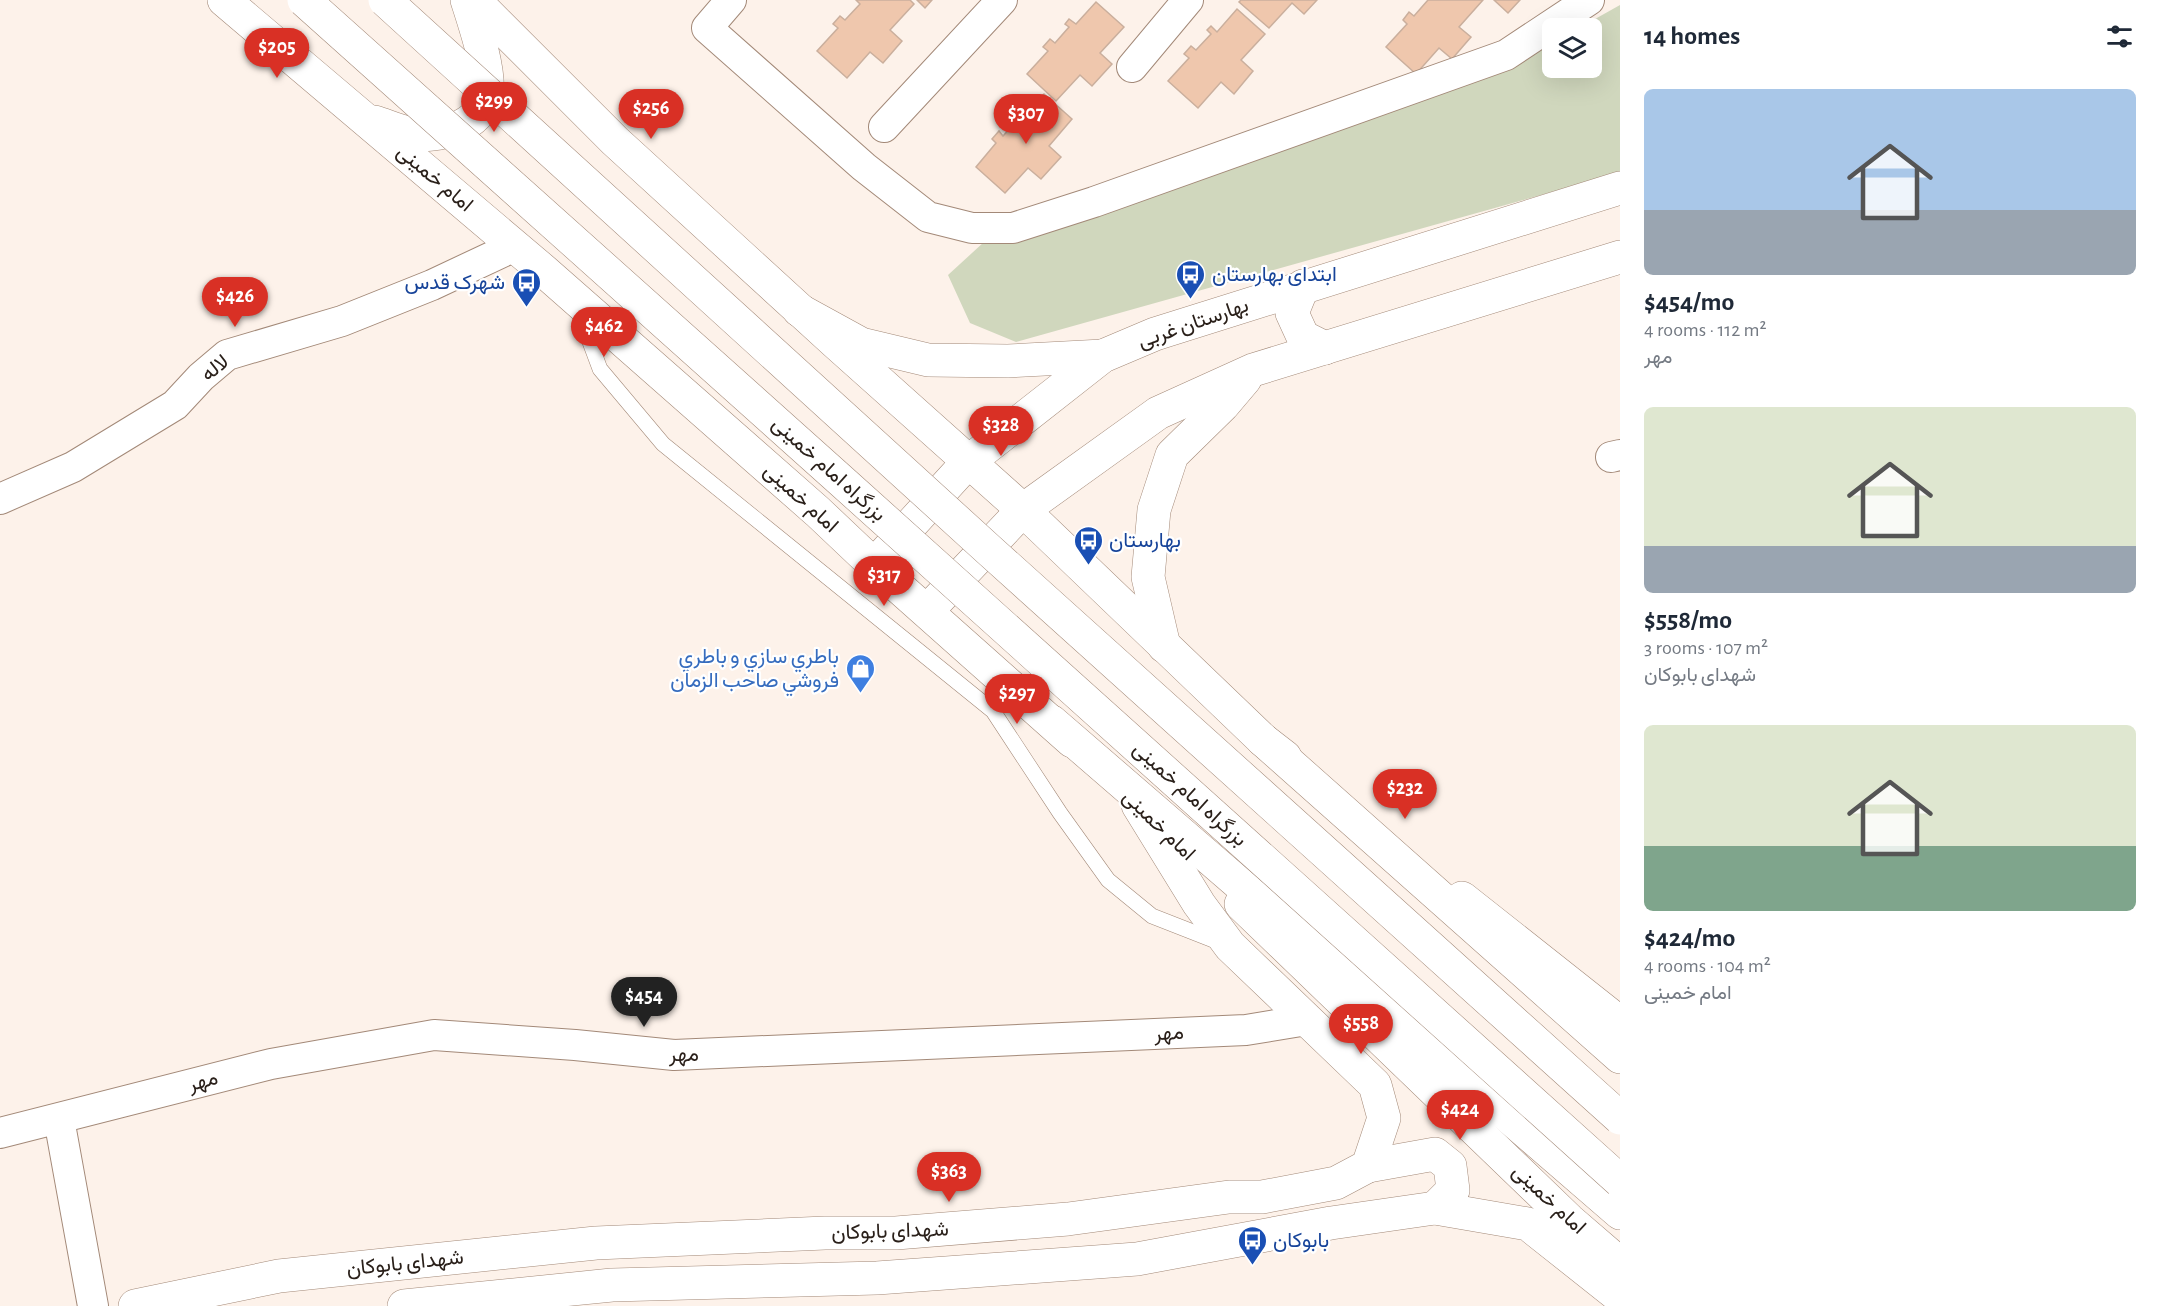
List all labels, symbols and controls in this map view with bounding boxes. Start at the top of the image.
map controls [1542,18,1602,78]
button: layers [1542,18,1602,78]
icon: filters [2103,20,2136,53]
text: 14 homes [1644,23,1740,49]
pin: $205 [241,28,313,79]
text: $205 [258,37,296,57]
pin: $299 [458,82,530,133]
pin: $256 [615,89,687,140]
text: $299 [475,91,513,111]
pin: $307 [990,94,1062,145]
text: $256 [633,98,669,118]
text: $307 [1008,103,1044,123]
icon: home [1836,128,1944,236]
street label: امام خمینی [391,140,477,218]
bus stop icon: ابتدای بهارستان [1175,258,1207,300]
place label: ابتدای بهارستان [1212,264,1337,287]
bus stop icon: شهرک قدس [510,266,542,308]
place label: شهرک قدس [404,272,505,295]
pin: $426 [199,277,271,328]
text: $426 [216,286,254,306]
text: $454/mo [1644,289,1734,315]
street label: بهارستان غربی [1135,294,1252,354]
pin: $462 [568,307,640,358]
text: $462 [585,316,623,336]
text: 4 rooms · 112 m² [1644,320,1767,340]
text: مهر [1644,347,1672,367]
street label: لاله [197,351,233,385]
pin: $328 [965,406,1037,457]
street label: بزرگراه امام خمینی [767,411,891,527]
text: $328 [983,415,1019,435]
icon: home [1836,446,1944,554]
street label: امام خمینی [758,458,844,538]
bus stop icon: بهارستان [1072,524,1104,566]
place label: بهارستان [1109,530,1181,553]
pin: $317 [848,556,920,607]
text: $317 [867,565,901,585]
text: $558/mo [1644,607,1732,633]
text: 3 rooms · 107 m² [1644,638,1768,658]
place label: باطري سازي و باطري فروشي صاحب الزمان [670,646,839,697]
shop icon: باطري سازي و باطري فروشي صاحب الزمان [844,652,876,694]
text: شهدای بابوکان [1644,665,1756,685]
pin: $297 [981,674,1053,725]
text: $297 [999,683,1035,703]
street label: بزرگراه امام خمینی [1128,736,1252,852]
icon: home [1836,764,1944,872]
pin: $232 [1369,769,1441,820]
text: $232 [1387,778,1423,798]
street label: امام خمینی [1117,784,1201,866]
text: $424/mo [1644,925,1735,951]
text: 4 rooms · 104 m² [1644,956,1771,976]
pin: $454 [608,977,680,1028]
text: امام خمینی [1644,983,1732,1003]
text: $454 [625,986,663,1006]
pin: $558 [1325,1004,1397,1055]
text: $558 [1343,1013,1379,1033]
street label: مهر [1153,1022,1185,1046]
street label: مهر [668,1044,699,1067]
street label: مهر [185,1067,221,1097]
pin: $424 [1424,1090,1496,1141]
text: $424 [1441,1099,1479,1119]
pin: $363 [913,1152,985,1203]
street label: امام خمینی [1506,1160,1590,1240]
text: $363 [931,1161,967,1181]
street label: شهدای بابوکان [831,1218,949,1246]
bus stop icon: بابوکان [1236,1224,1268,1266]
place label: بابوکان [1273,1230,1329,1253]
street label: شهدای بابوکان [345,1246,465,1282]

